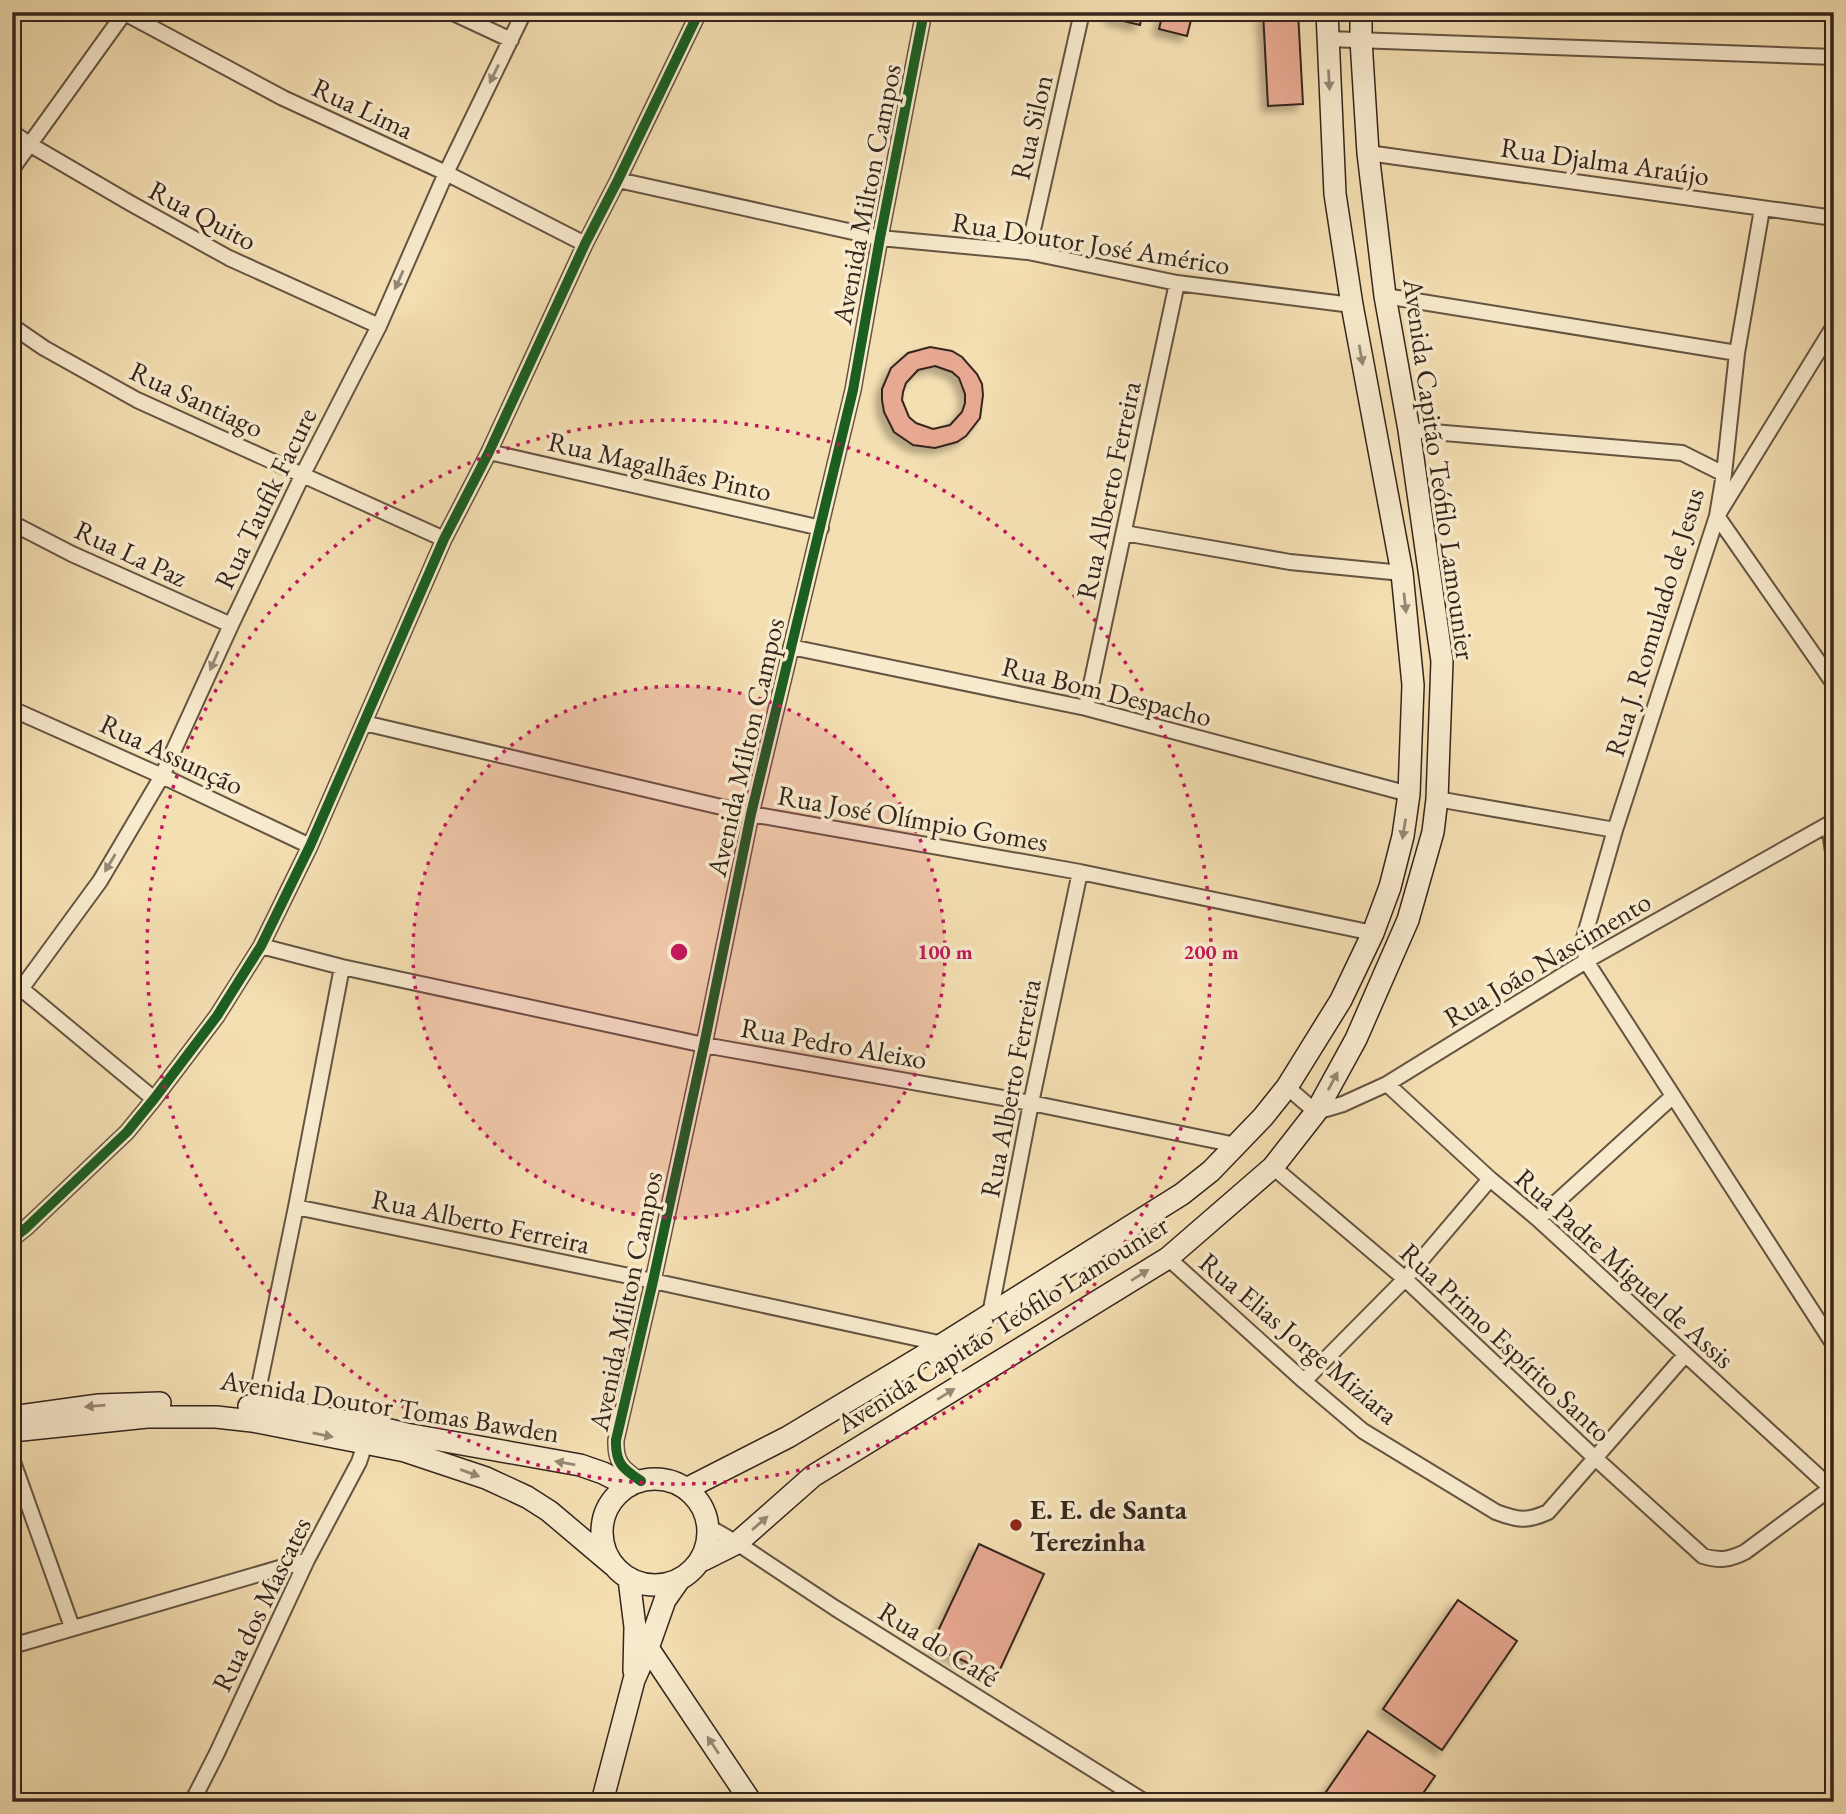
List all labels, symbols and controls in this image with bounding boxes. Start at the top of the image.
street label: Avenida Milton Campos [823,61,909,328]
one-way arrow [489,64,500,84]
street label: Rua Lima [307,69,420,147]
one-way arrow [1324,70,1335,92]
street label: Rua Silon [1001,71,1061,183]
street label: Rua Djalma Araújo [1498,129,1712,193]
street label: Rua Quito [143,172,263,258]
street label: Rua Doutor José Américo [950,203,1232,283]
one-way arrow [393,270,405,290]
street label: Avenida Capitão Teófilo Lamounier [1395,275,1485,663]
one-way arrow [1356,344,1367,366]
street label: Rua Santiago [124,352,270,446]
street label: Rua Alberto Ferreira [1067,377,1149,602]
street label: Rua Taufik Facure [206,401,325,595]
street label: Rua Magalhães Pinto [545,423,775,509]
street label: Rua J. Romulado de Jesus [1596,483,1712,761]
street label: Rua La Paz [69,511,193,595]
one-way arrow [1400,592,1411,614]
street label: Avenida Milton Campos [697,614,792,881]
street label: Rua Bom Despacho [998,648,1216,734]
one-way arrow [208,651,220,671]
street label: Rua Assunção [94,705,250,803]
street label: Rua José Olímpio Gomes [775,776,1051,860]
one-way arrow [1398,818,1409,840]
one-way arrow [104,854,117,873]
street label: Rua João Nascimento [1437,883,1657,1035]
text: 100 m [917,938,973,965]
text: 200 m [1183,938,1239,965]
centre of rings [667,940,691,964]
street label: Rua Alberto Ferreira [971,975,1049,1200]
street label: Rua Pedro Aleixo [738,1009,930,1077]
one-way arrow [1327,1072,1339,1091]
street label: Rua Padre Miguel de Assis [1508,1160,1742,1376]
street label: Avenida Milton Campos [580,1168,670,1435]
street label: Rua Alberto Ferreira [369,1180,594,1262]
street label: Avenida Capitão Teófilo Lamounier [828,1206,1175,1442]
street label: Rua Primo Espírito Santo [1393,1234,1619,1450]
street label: Rua Elias Jorge Miziara [1192,1244,1407,1432]
one-way arrow [1130,1269,1150,1282]
street label: Avenida Doutor Tomas Bawden [217,1361,562,1451]
one-way arrow [937,1388,956,1401]
one-way arrow [84,1401,106,1412]
one-way arrow [312,1429,334,1440]
one-way arrow [554,1457,576,1468]
one-way arrow [460,1468,481,1479]
place label: E. E. de Santa Terezinha [1030,1491,1188,1559]
street label: Rua dos Mascates [203,1511,319,1697]
one-way arrow [751,1516,768,1531]
marker: E. E. de Santa Terezinha [1008,1517,1024,1533]
street label: Rua do Café [872,1593,1006,1695]
one-way arrow [706,1736,720,1754]

